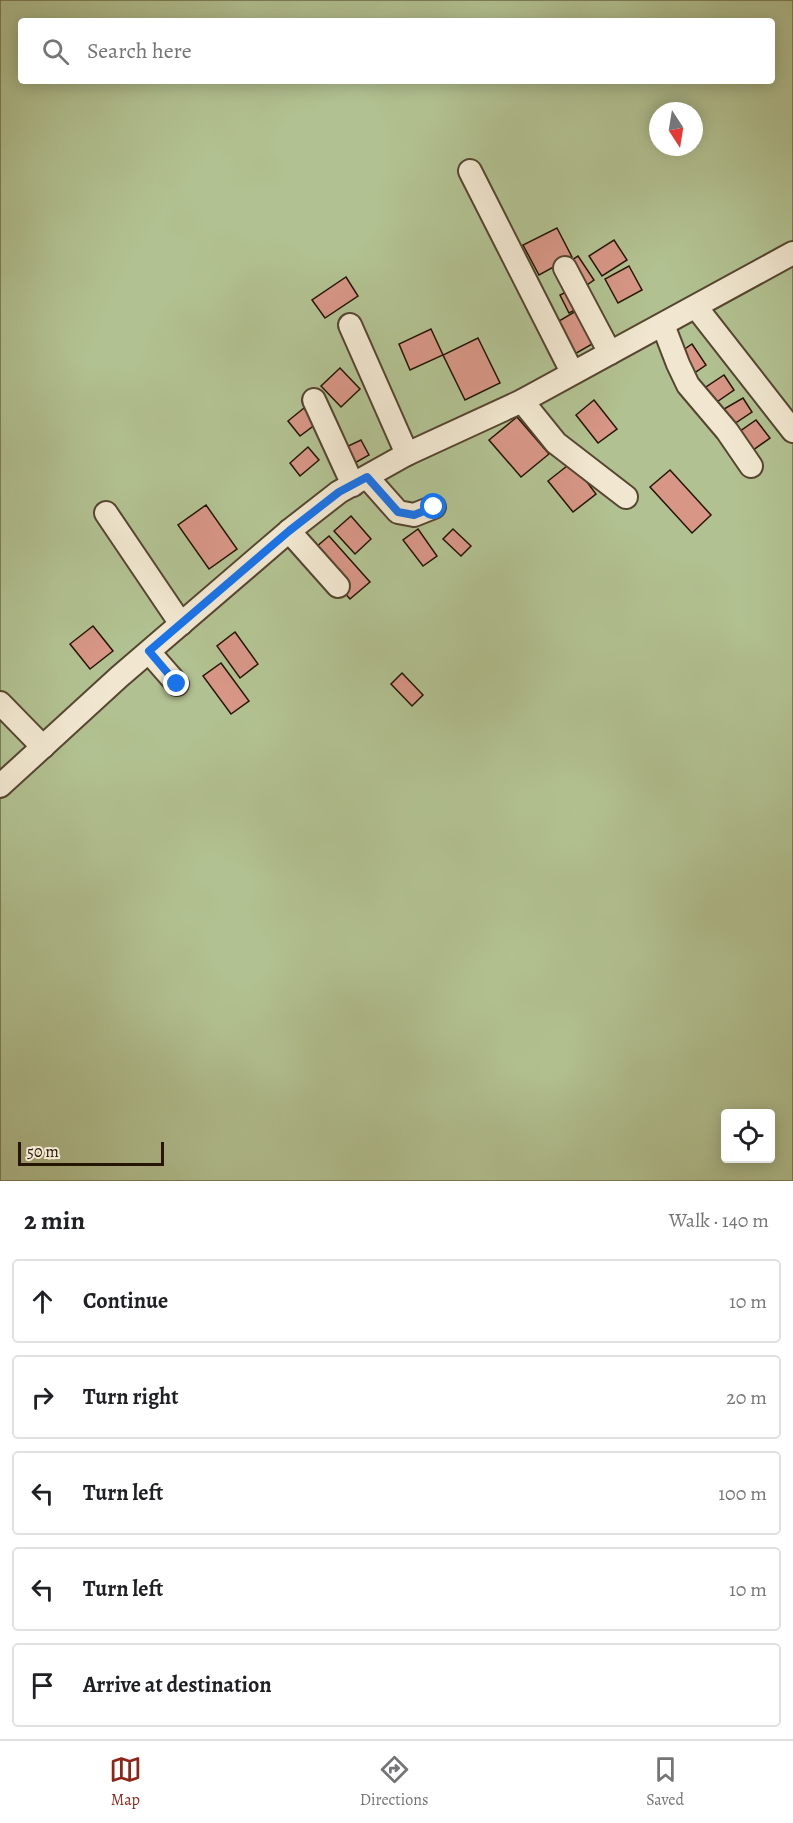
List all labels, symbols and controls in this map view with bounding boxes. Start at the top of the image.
search box [18,18,775,84]
icon: search [39,35,72,68]
text: Search here [87,36,192,66]
north arrow [649,102,703,156]
route start [420,493,446,519]
route end [163,670,189,696]
map controls [721,1109,775,1163]
button: locate [721,1109,775,1163]
scale bar [18,1139,164,1166]
text: 50 m [27,1141,59,1163]
text: 2 min [24,1203,85,1238]
text: Walk · 140 m [669,1207,769,1234]
icon: ahead [26,1285,59,1318]
text: Continue [83,1286,168,1316]
text: 10 m [729,1288,767,1315]
icon: right [26,1381,59,1414]
text: Turn right [83,1382,179,1412]
text: 20 m [726,1384,767,1411]
icon: left [26,1477,59,1510]
text: Turn left [83,1478,163,1508]
text: 100 m [718,1480,767,1507]
icon: left [26,1573,59,1606]
text: Turn left [83,1574,163,1604]
text: 10 m [729,1576,767,1603]
icon: arrive [26,1669,59,1702]
text: Arrive at destination [83,1670,272,1700]
tab: Map [109,1753,142,1811]
tab: Directions [360,1753,428,1811]
tab: Saved [646,1753,684,1811]

